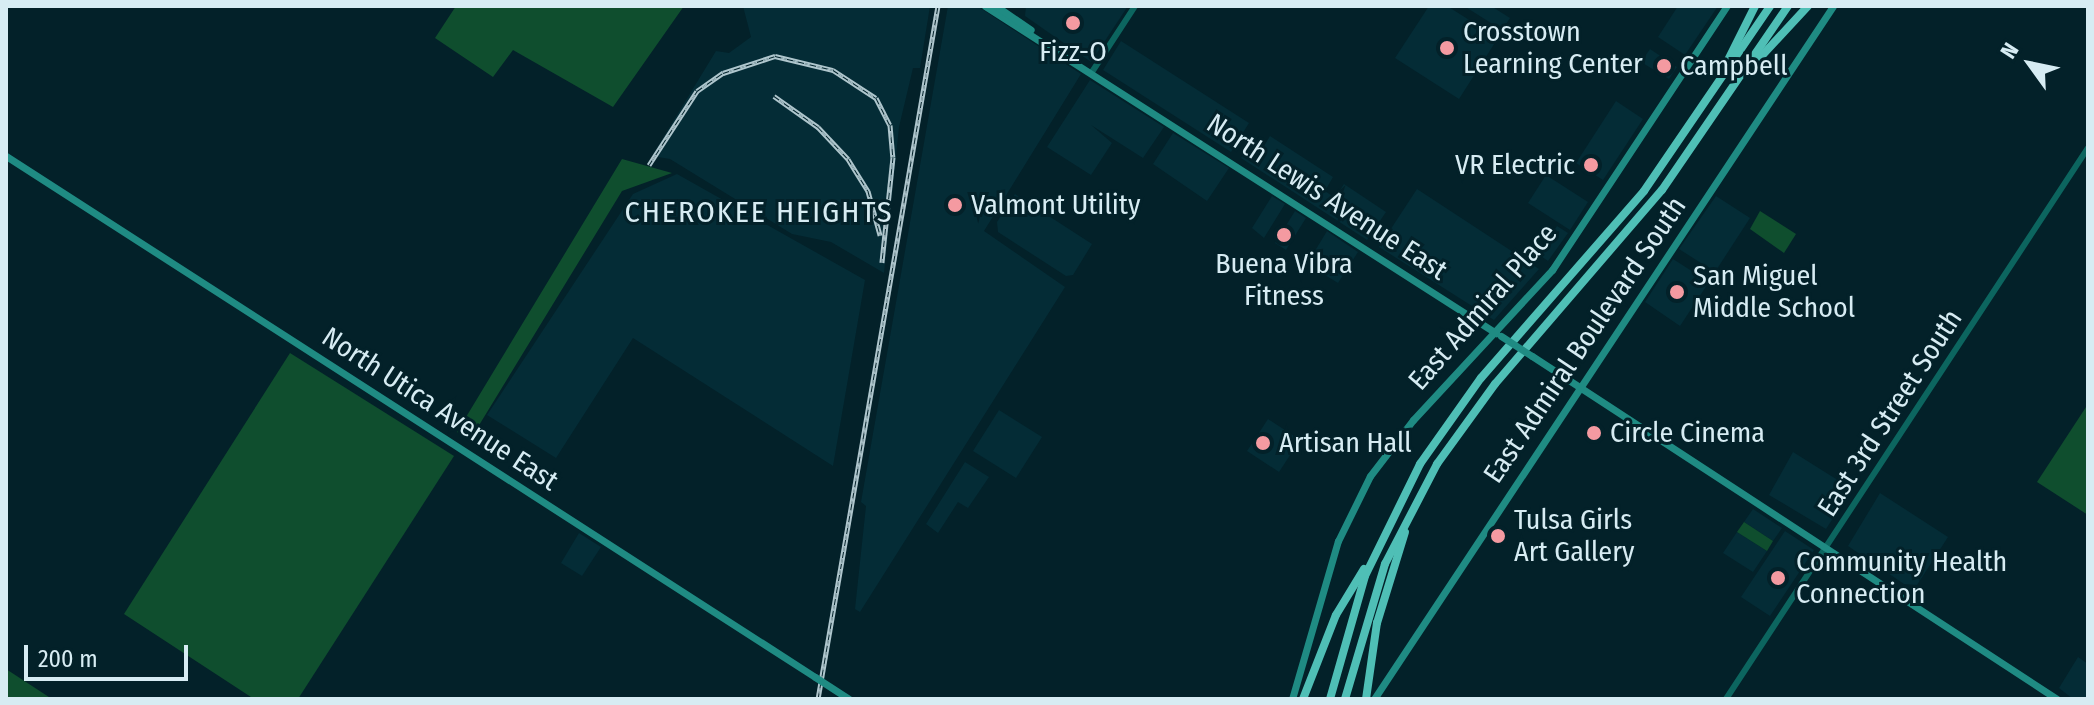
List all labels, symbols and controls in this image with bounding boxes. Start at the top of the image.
marker: Fizz-O [1064,14,1082,32]
place label: Crosstown Learning Center [1463,15,1643,81]
north arrow [1990,24,2070,104]
place label: Fizz-O [1039,35,1107,69]
text: N [1995,38,2024,64]
marker: Crosstown Learning Center [1438,39,1456,57]
place label: Campbell [1680,49,1788,83]
marker: Campbell [1655,57,1673,75]
street label: North Lewis Avenue East [1201,107,1453,287]
place label: VR Electric [1455,148,1575,182]
marker: VR Electric [1582,156,1600,174]
place label: Valmont Utility [971,188,1140,222]
street label: East Admiral Boulevard South [1477,191,1693,489]
district label: CHEROKEE HEIGHTS [624,194,894,230]
marker: Valmont Utility [946,196,964,214]
street label: East Admiral Place [1402,217,1564,397]
marker: Buena Vibra Fitness [1275,226,1293,244]
place label: Buena Vibra Fitness [1215,247,1353,313]
place label: San Miguel Middle School [1693,259,1855,325]
marker: San Miguel Middle School [1668,283,1686,301]
street label: East 3rd Street South [1811,303,1969,523]
street label: North Utica Avenue East [316,320,564,498]
place label: Circle Cinema [1610,416,1765,450]
marker: Circle Cinema [1585,424,1603,442]
place label: Artisan Hall [1279,426,1412,460]
marker: Artisan Hall [1254,434,1272,452]
place label: Tulsa Girls Art Gallery [1514,503,1634,569]
marker: Tulsa Girls Art Gallery [1489,527,1507,545]
place label: Community Health Connection [1796,545,2007,611]
marker: Community Health Connection [1767,567,1789,589]
scale bar [28,629,192,679]
text: 200 m [38,645,98,673]

